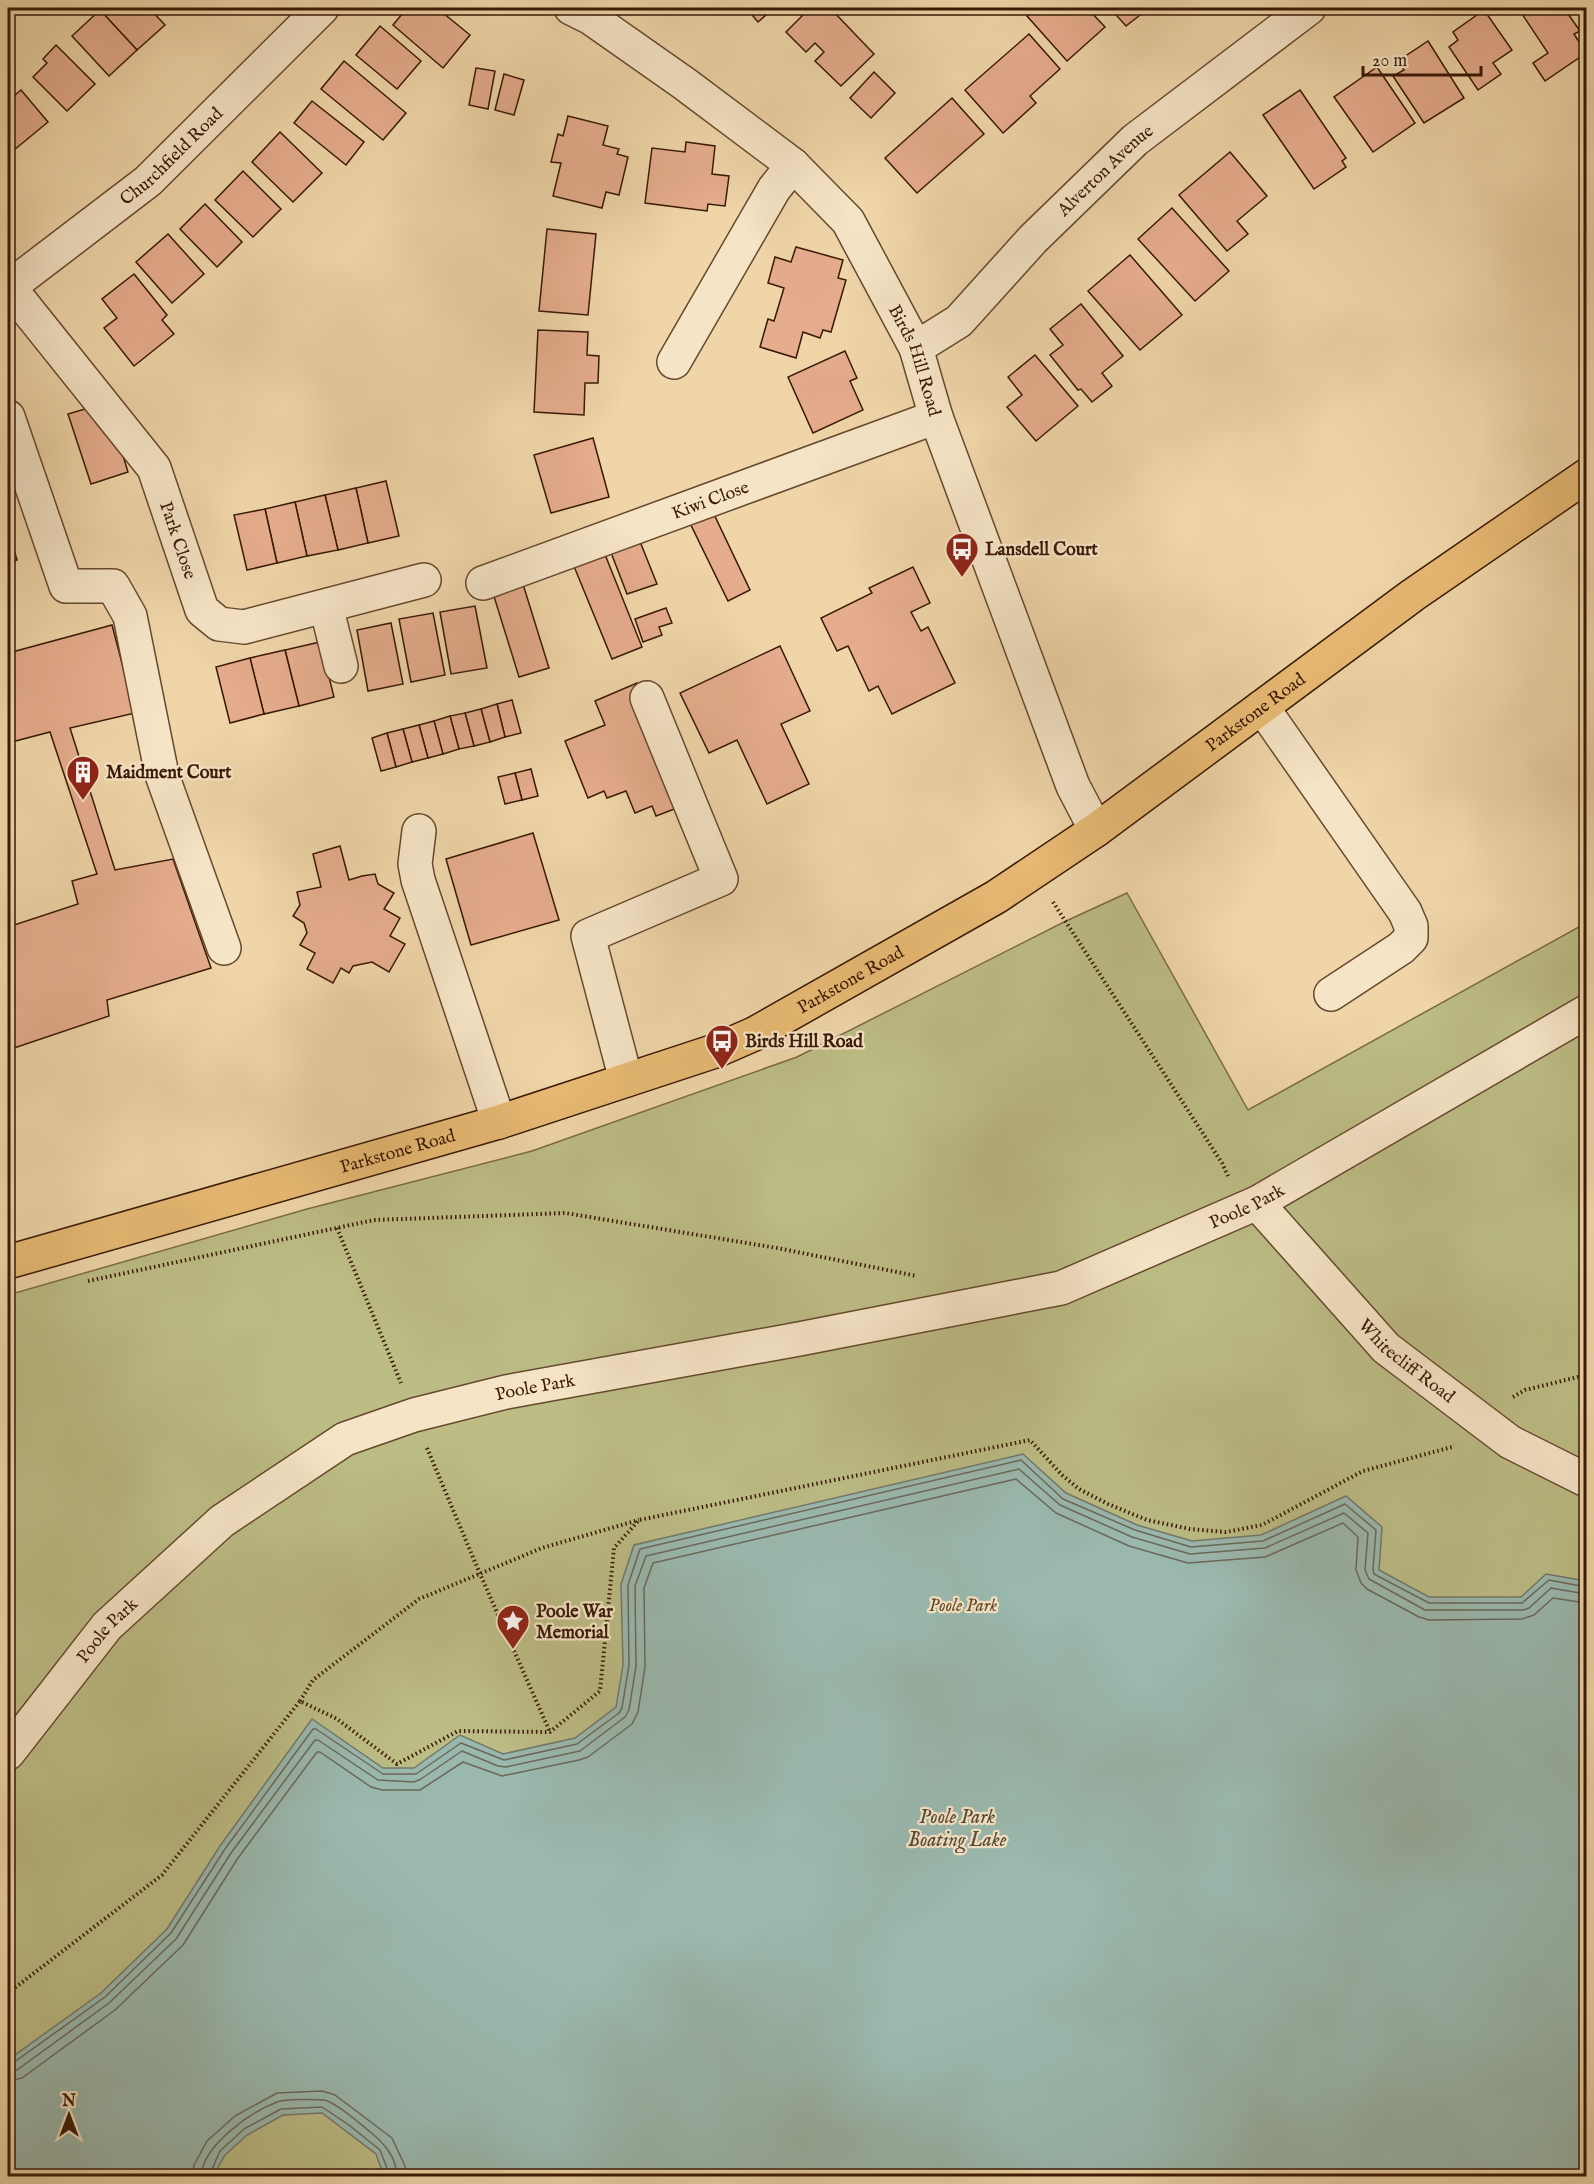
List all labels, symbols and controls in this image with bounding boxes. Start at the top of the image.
scale bar [1363,39,1482,77]
text: 20 m [1372,50,1407,73]
street label: Churchfield Road [116,103,229,211]
street label: Alverton Avenue [1052,120,1159,223]
street label: Birds Hill Road [882,301,945,419]
street label: Kiwi Close [669,477,752,526]
street label: Park Close [153,499,201,582]
bus stop icon: Lansdell Court [944,531,980,578]
place label: Lansdell Court [985,539,1099,562]
street label: Parkstone Road [1201,668,1311,758]
building icon: Maidment Court [65,754,101,801]
place label: Maidment Court [106,762,232,785]
street label: Parkstone Road [794,941,909,1020]
bus stop icon: Birds Hill Road [704,1023,740,1070]
place label: Birds Hill Road [745,1031,863,1054]
street label: Parkstone Road [338,1125,459,1180]
street label: Poole Park [1206,1179,1289,1235]
street label: Whitecliff Road [1352,1315,1459,1409]
street label: Poole Park [493,1370,577,1407]
street label: Poole Park [72,1593,144,1668]
park label: Poole Park [929,1595,997,1618]
place label: Poole War Memorial [536,1601,613,1645]
place icon: Poole War Memorial [495,1603,531,1650]
water label: Poole Park Boating Lake [908,1805,1007,1854]
north arrow [39,2085,99,2145]
text: N [61,2092,76,2112]

